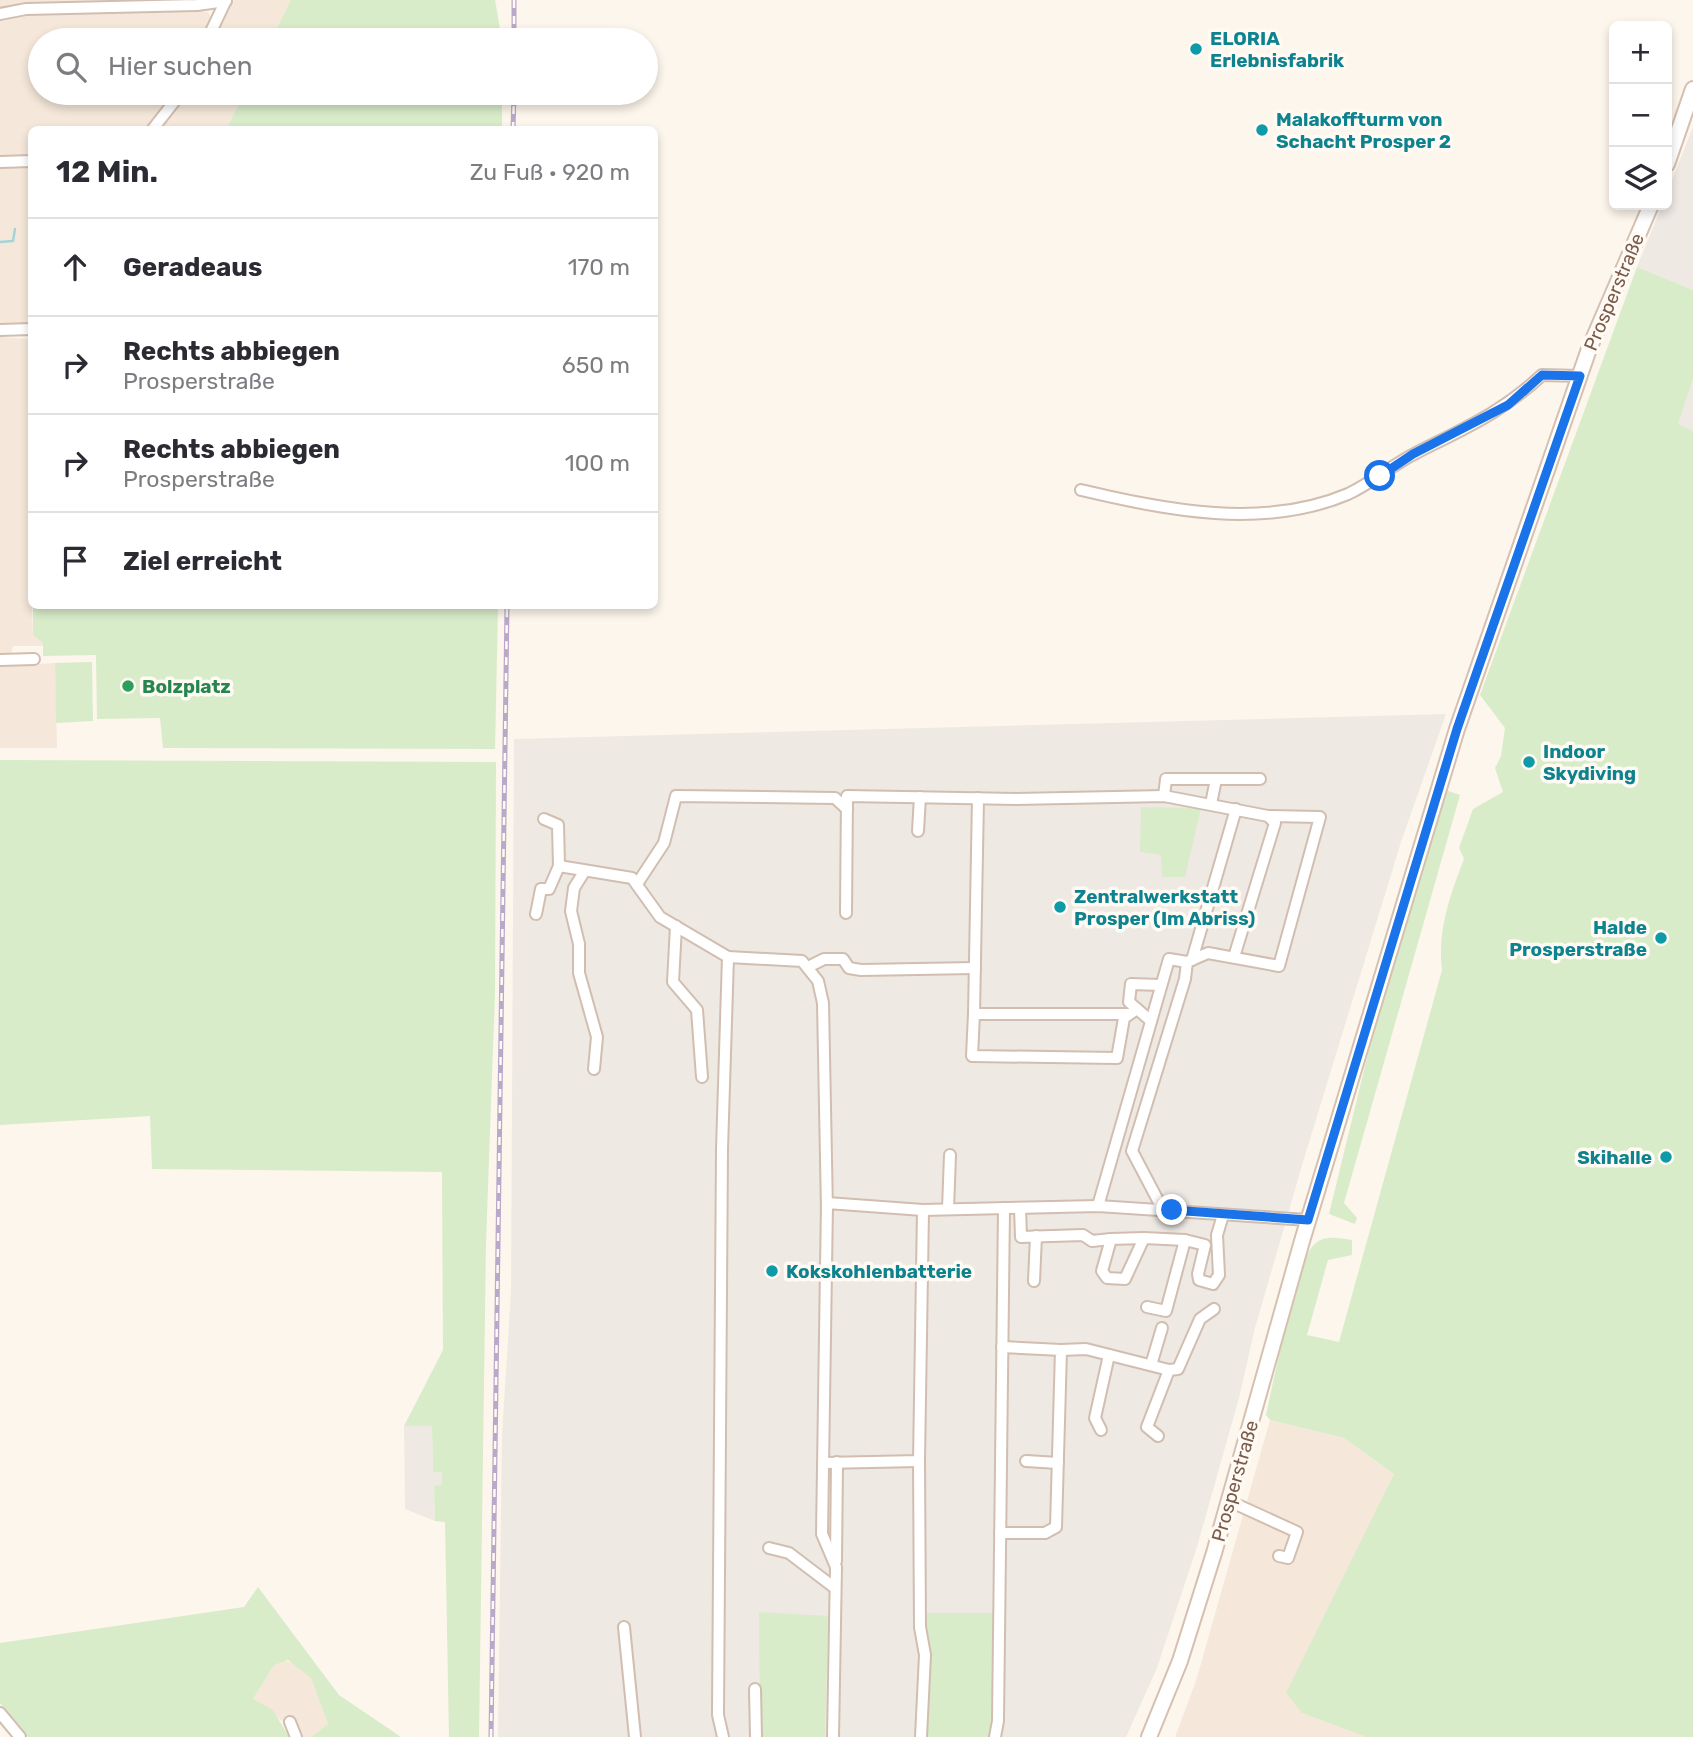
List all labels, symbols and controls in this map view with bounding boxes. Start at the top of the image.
map controls [1609,21,1672,210]
button: + [1609,21,1672,84]
place label: ELORIA Erlebnisfabrik [1210,27,1344,72]
search box [28,28,658,105]
marker: ELORIA Erlebnisfabrik [1188,41,1204,57]
icon: search [52,48,90,86]
text: Hier suchen [108,51,253,82]
button: − [1609,84,1672,147]
place label: Malakoffturm von Schacht Prosper 2 [1276,108,1451,153]
marker: Malakoffturm von Schacht Prosper 2 [1254,122,1270,138]
button: layers [1609,147,1672,210]
text: 12 Min. [56,154,158,190]
text: Zu Fuß · 920 m [470,158,630,186]
street label: Prosperstraße [1579,230,1649,354]
icon: ahead [56,248,94,286]
text: Geradeaus [123,252,262,283]
text: 170 m [568,253,630,281]
text: Rechts abbiegen [123,336,340,367]
icon: right [56,346,94,384]
text: 650 m [562,351,630,379]
text: Prosperstraße [123,367,275,395]
text: Rechts abbiegen [123,434,340,465]
icon: right [56,444,94,482]
text: 100 m [565,449,630,477]
route start [1364,460,1395,491]
text: Prosperstraße [123,465,275,493]
icon: arrive [56,542,94,580]
text: Ziel erreicht [123,546,282,577]
place label: Bolzplatz [142,675,231,698]
marker: Bolzplatz [120,678,136,694]
place label: Indoor Skydiving [1543,740,1636,785]
marker: Indoor Skydiving [1521,754,1537,770]
place label: Zentralwerkstatt Prosper (Im Abriss) [1074,885,1255,930]
marker: Zentralwerkstatt Prosper (Im Abriss) [1052,899,1068,915]
place label: Halde Prosperstraße [1509,916,1647,961]
marker: Halde Prosperstraße [1653,930,1669,946]
place label: Skihalle [1577,1146,1652,1169]
marker: Skihalle [1658,1149,1674,1165]
route end [1156,1194,1187,1225]
place label: Kokskohlenbatterie [786,1260,972,1283]
marker: Kokskohlenbatterie [764,1263,780,1279]
street label: Prosperstraße [1207,1418,1263,1544]

